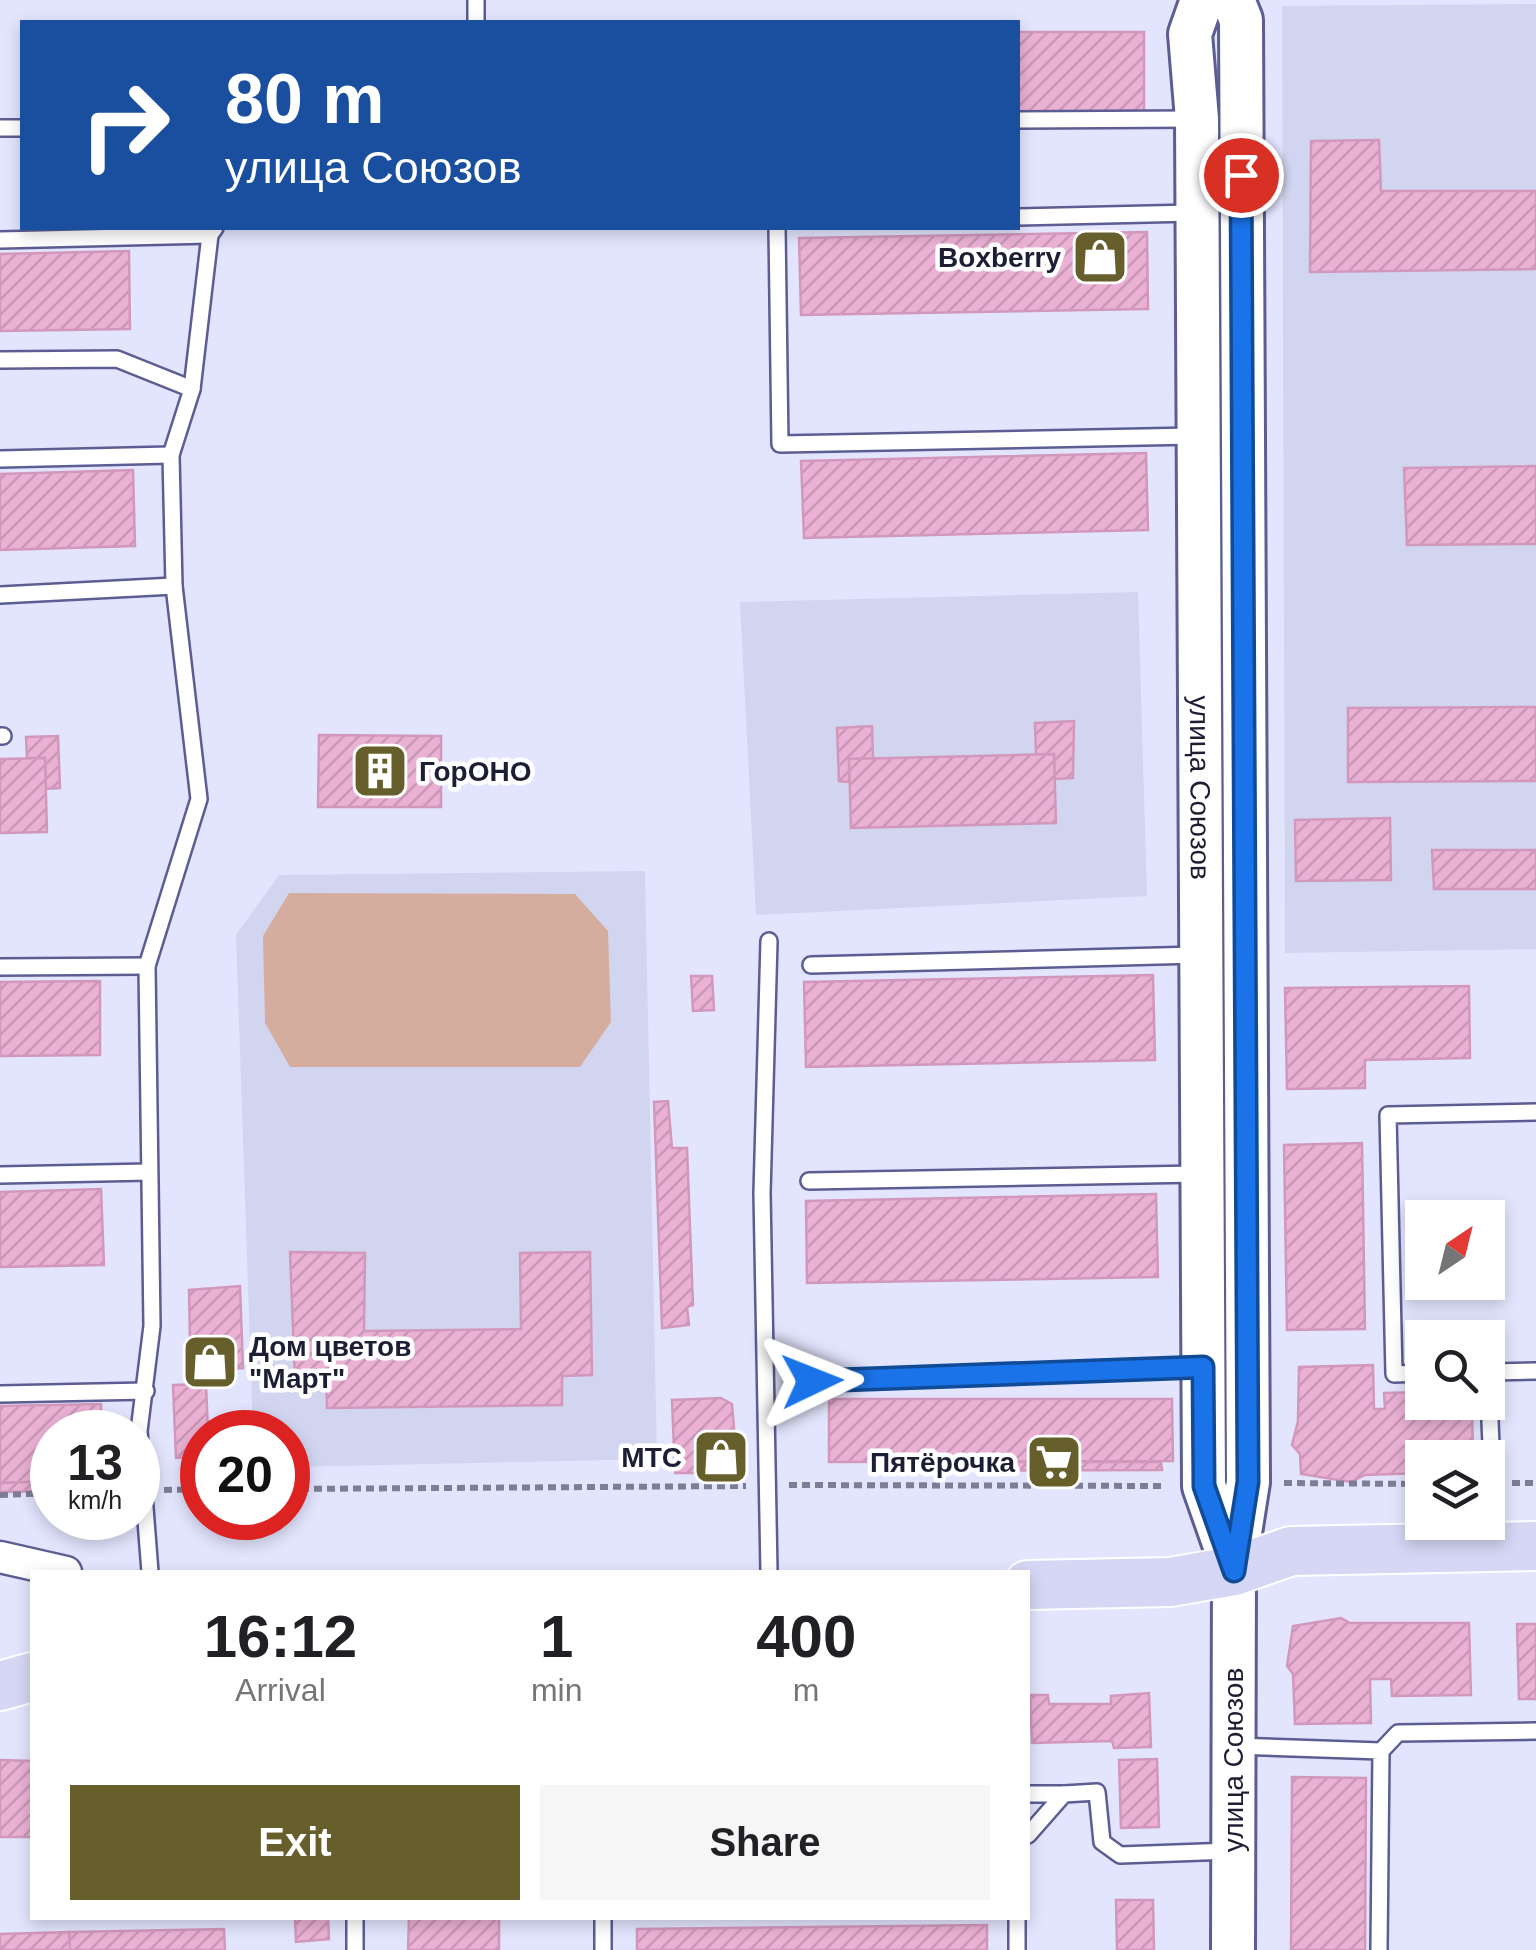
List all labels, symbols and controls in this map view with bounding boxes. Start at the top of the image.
icon: right [60,60,190,190]
text: 80 m [225,60,385,138]
pin [1199,133,1284,218]
text: улица Союзов [225,142,522,193]
icon: arrive [1214,148,1269,203]
shop icon: Boxberry [1070,227,1130,287]
place label: Boxberry [938,242,1061,273]
street label: улица Союзов [1184,695,1216,880]
building icon: ГорОНО [350,741,410,801]
place label: ГорОНО [419,756,531,787]
north arrow [1405,1200,1505,1300]
map controls [1405,1200,1505,1540]
button: search [1405,1320,1505,1420]
position arrow [760,1329,864,1433]
place label: Дом цветов "Март" [249,1331,411,1394]
shop icon: Дом цветов "Март" [180,1332,240,1392]
speed limit sign: 20 [180,1410,310,1540]
shop icon: МТС [691,1427,751,1487]
supermarket icon: Пятёрочка [1024,1432,1084,1492]
text: 13 [67,1435,123,1491]
button: layers [1405,1440,1505,1540]
place label: МТС [621,1442,682,1473]
place label: Пятёрочка [870,1447,1015,1478]
text: km/h [68,1486,122,1514]
text: 16:12 [204,1603,357,1670]
text: 1 [540,1603,573,1670]
text: 400 [756,1603,856,1670]
street label: улица Союзов [1218,1668,1249,1852]
text: Arrival [235,1672,326,1708]
text: min [531,1672,582,1708]
text: m [793,1672,820,1708]
button: Exit [70,1785,520,1900]
button: Share [540,1785,990,1900]

